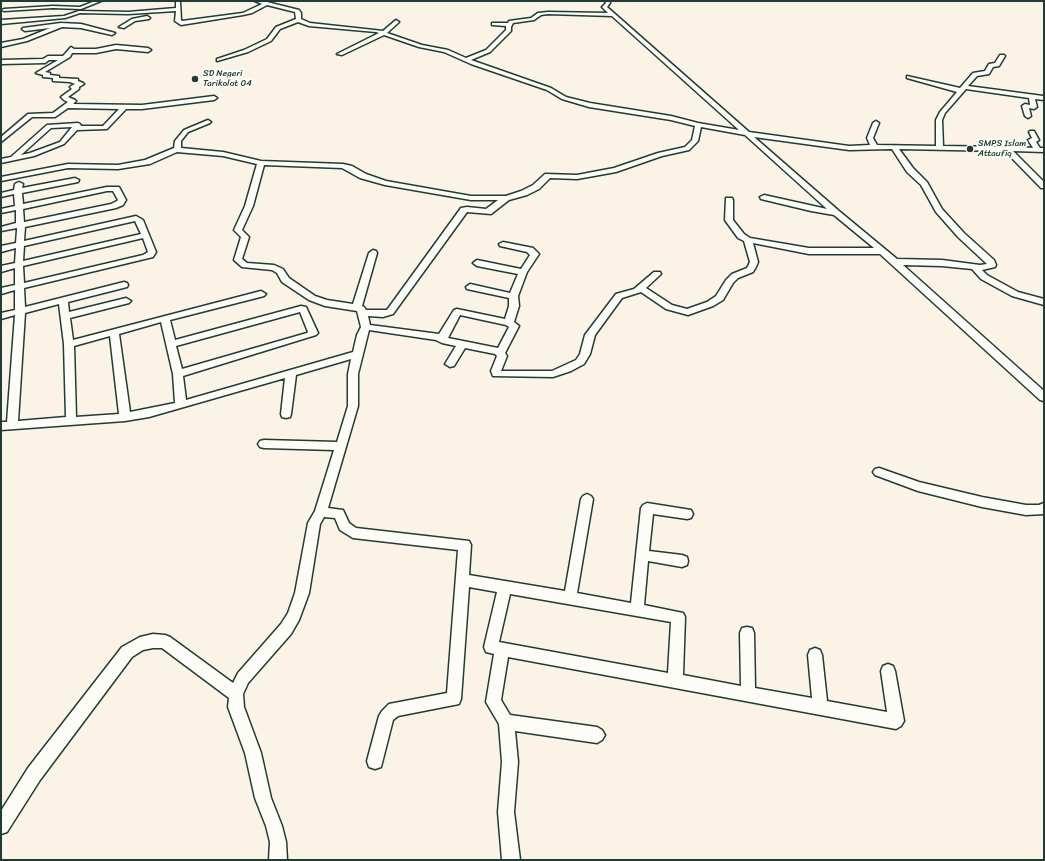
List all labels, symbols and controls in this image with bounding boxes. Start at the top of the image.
place label: SD Negeri Tarikolot 04 [203,69,252,90]
marker: SD Negeri Tarikolot 04 [190,74,200,84]
place label: SMPS Islam Attaufiq [978,139,1026,160]
marker: SMPS Islam Attaufiq [965,144,975,154]

